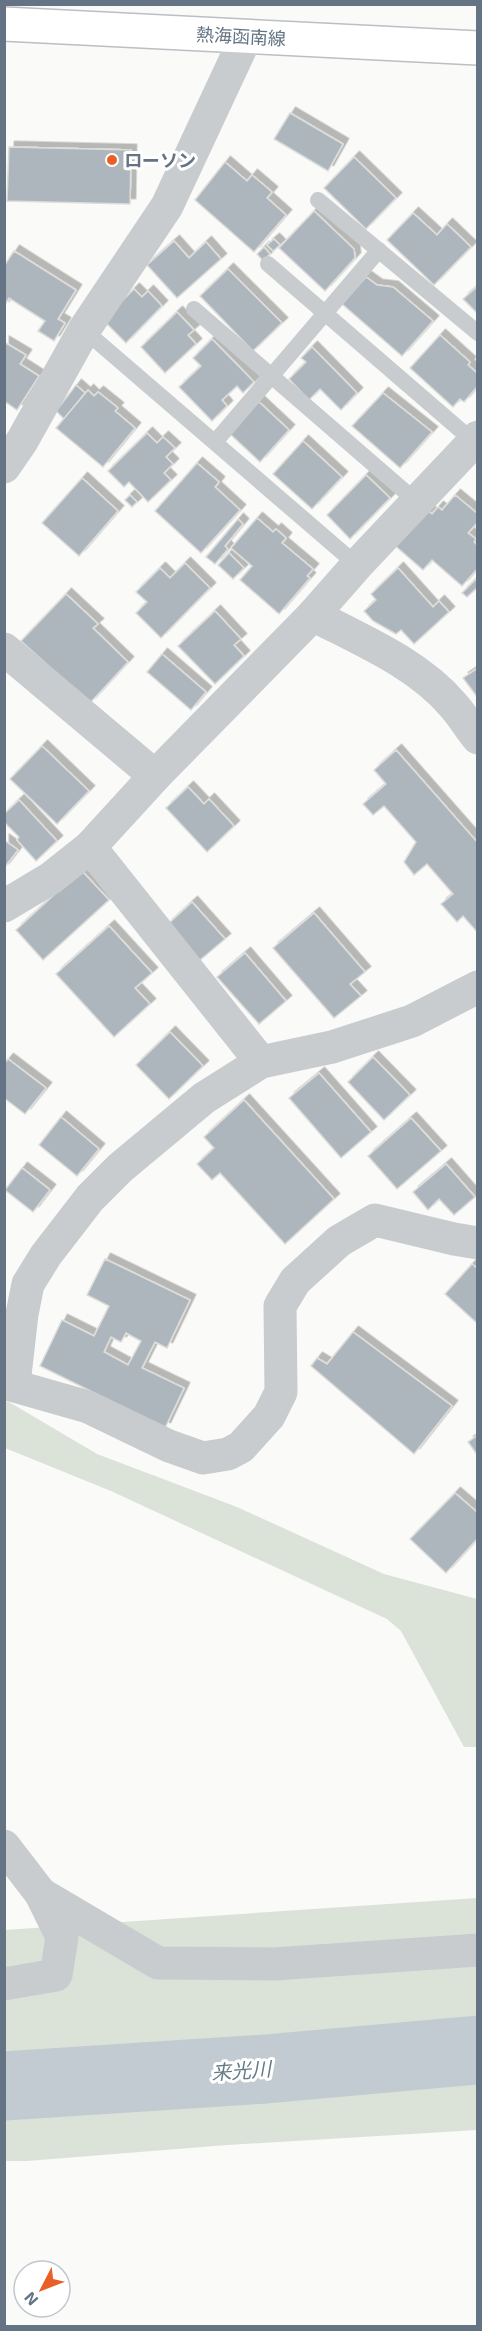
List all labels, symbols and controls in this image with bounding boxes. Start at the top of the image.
street label: 熱海函南線 [195,23,287,49]
place label: ローソン [124,149,196,171]
marker: ローソン [105,153,119,167]
water label: 来光川 [210,2056,274,2084]
north arrow [12,2259,72,2319]
text: N [20,2289,41,2310]

